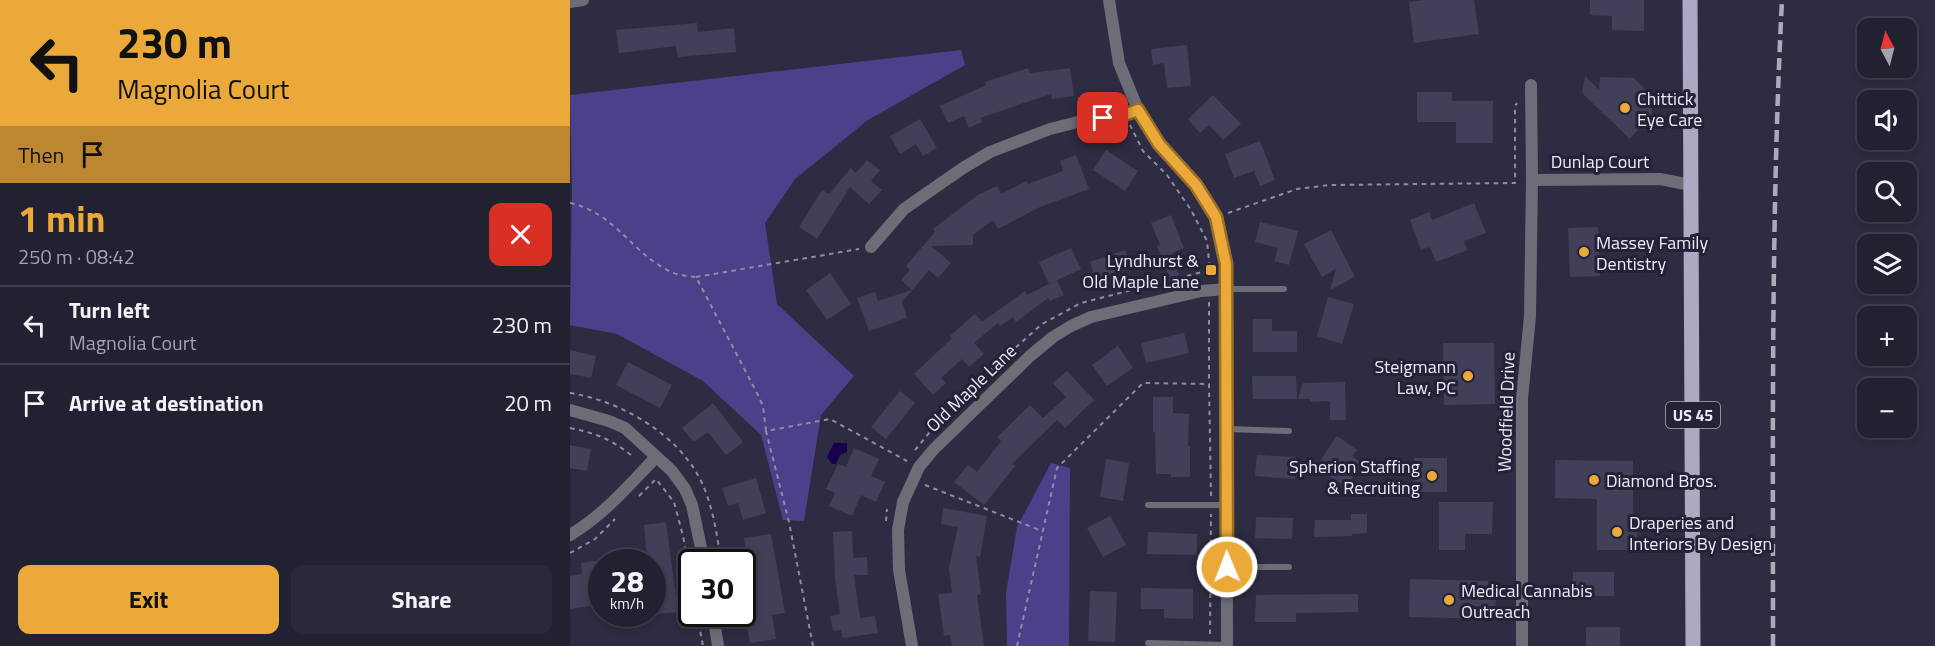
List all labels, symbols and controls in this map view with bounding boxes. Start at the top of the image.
text: 230 m [117,10,232,74]
north arrow [1857,18,1917,78]
map controls [1857,18,1917,438]
icon: left [18,24,96,102]
text: Magnolia Court [117,68,289,109]
place label: Chittick Eye Care [1637,85,1702,133]
button: sound [1857,90,1917,150]
pin [1077,92,1128,143]
icon: arrive [1086,101,1119,134]
marker: Chittick Eye Care [1618,101,1632,115]
text: Then [18,138,64,172]
icon: arrive [76,138,109,171]
street label: Dunlap Court [1551,148,1650,175]
button: search [1857,162,1917,222]
text: 1 min [18,191,105,246]
button: close [489,203,552,266]
place label: Massey Family Dentistry [1596,229,1708,277]
button: layers [1857,234,1917,294]
text: 250 m · 08:42 [18,241,135,272]
marker: Massey Family Dentistry [1577,245,1591,259]
place label: Lyndhurst & Old Maple Lane [1082,247,1200,295]
marker: Lyndhurst & Old Maple Lane [1204,263,1218,277]
text: Turn left [69,293,150,327]
button: + [1857,306,1917,366]
text: 230 m [492,308,552,342]
icon: left [18,309,51,342]
text: Magnolia Court [69,327,197,358]
street label: Old Maple Lane [920,338,1022,438]
street label: Woodfield Drive [1490,352,1522,472]
place label: Steigmann Law, PC [1374,353,1456,401]
marker: Steigmann Law, PC [1461,369,1475,383]
button: − [1857,378,1917,438]
text: Arrive at destination [69,386,264,420]
text: 20 m [504,386,552,420]
icon: arrive [18,387,51,420]
road number: US 45 [1666,402,1720,428]
place label: Spherion Staffing & Recruiting [1289,453,1420,501]
place label: Diamond Bros. [1606,467,1717,494]
marker: Spherion Staffing & Recruiting [1425,469,1439,483]
marker: Diamond Bros. [1587,473,1601,487]
place label: Draperies and Interiors By Design [1629,509,1772,557]
marker: Draperies and Interiors By Design [1610,525,1624,539]
position arrow [1195,535,1259,599]
speed limit sign: 30 [678,549,756,627]
text: 28 [610,558,644,604]
button: Exit [18,565,279,634]
button: Share [291,565,552,634]
place label: Medical Cannabis Outreach [1461,577,1593,625]
text: km/h [610,592,644,615]
marker: Medical Cannabis Outreach [1442,593,1456,607]

